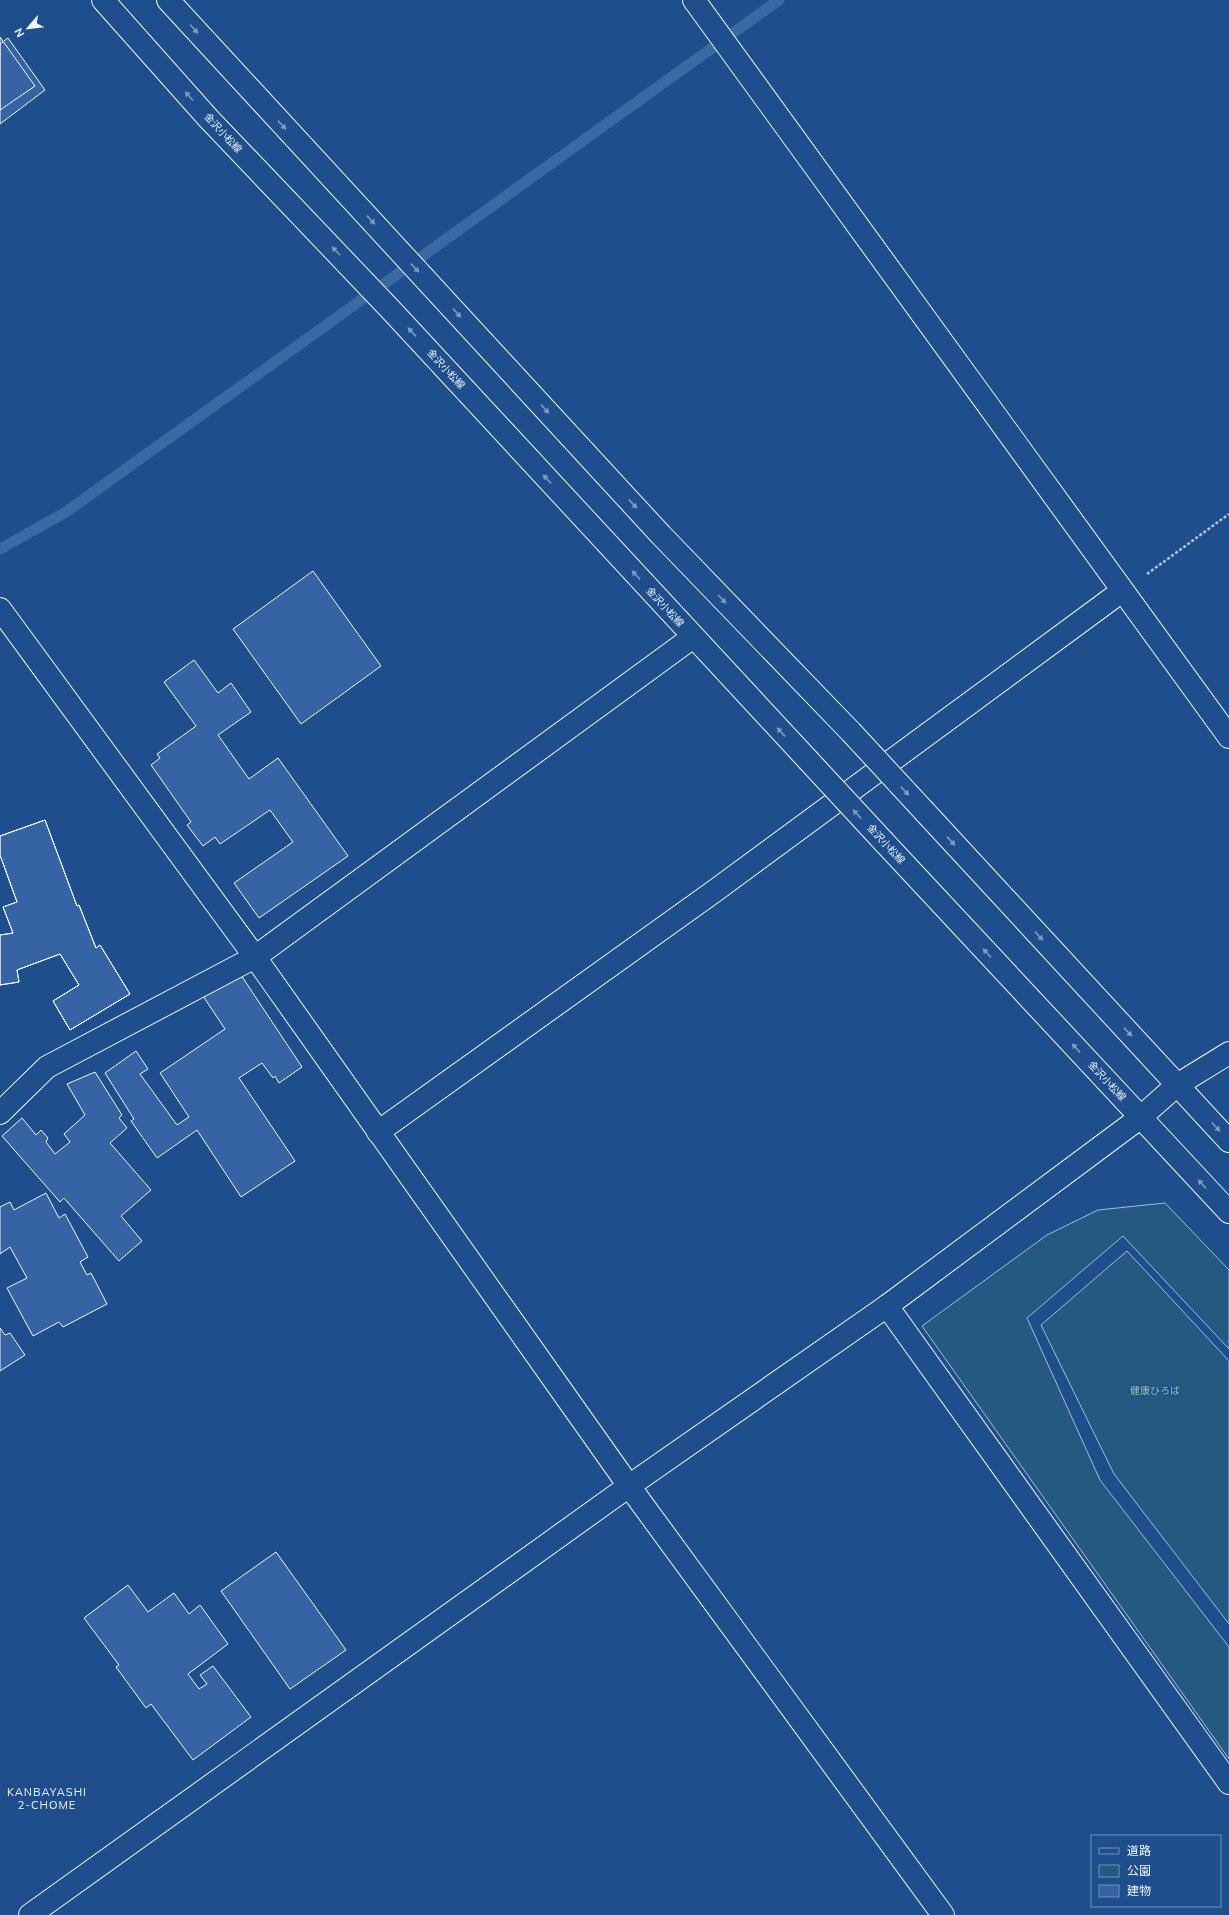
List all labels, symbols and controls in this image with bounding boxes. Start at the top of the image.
north arrow [8,8,48,48]
one-way arrow [190,24,199,34]
text: N [11,26,27,40]
one-way arrow [184,91,193,101]
street label: 金沢小松線 [201,110,245,156]
one-way arrow [278,119,287,130]
one-way arrow [366,215,376,225]
one-way arrow [331,246,341,256]
one-way arrow [410,263,419,272]
one-way arrow [452,308,462,318]
one-way arrow [407,327,417,337]
street label: 金沢小松線 [424,346,468,392]
one-way arrow [540,404,549,413]
one-way arrow [543,474,552,484]
one-way arrow [628,499,638,509]
one-way arrow [631,570,640,580]
street label: 金沢小松線 [643,584,687,630]
one-way arrow [717,594,727,604]
one-way arrow [776,727,786,737]
one-way arrow [901,786,910,796]
one-way arrow [853,808,862,819]
street label: 金沢小松線 [864,821,908,867]
one-way arrow [947,836,956,846]
one-way arrow [1035,931,1044,941]
one-way arrow [983,948,992,957]
one-way arrow [1123,1027,1132,1037]
one-way arrow [1071,1042,1080,1053]
street label: 金沢小松線 [1085,1058,1129,1104]
one-way arrow [1211,1122,1221,1132]
one-way arrow [1198,1179,1207,1189]
park label: 健康ひろば [1130,1384,1180,1397]
district label: KANBAYASHI 2-CHOME [7,1785,87,1812]
legend [1091,1835,1221,1907]
text: 道路 [1127,1843,1151,1858]
text: 公園 [1127,1863,1151,1878]
text: 建物 [1127,1883,1151,1898]

